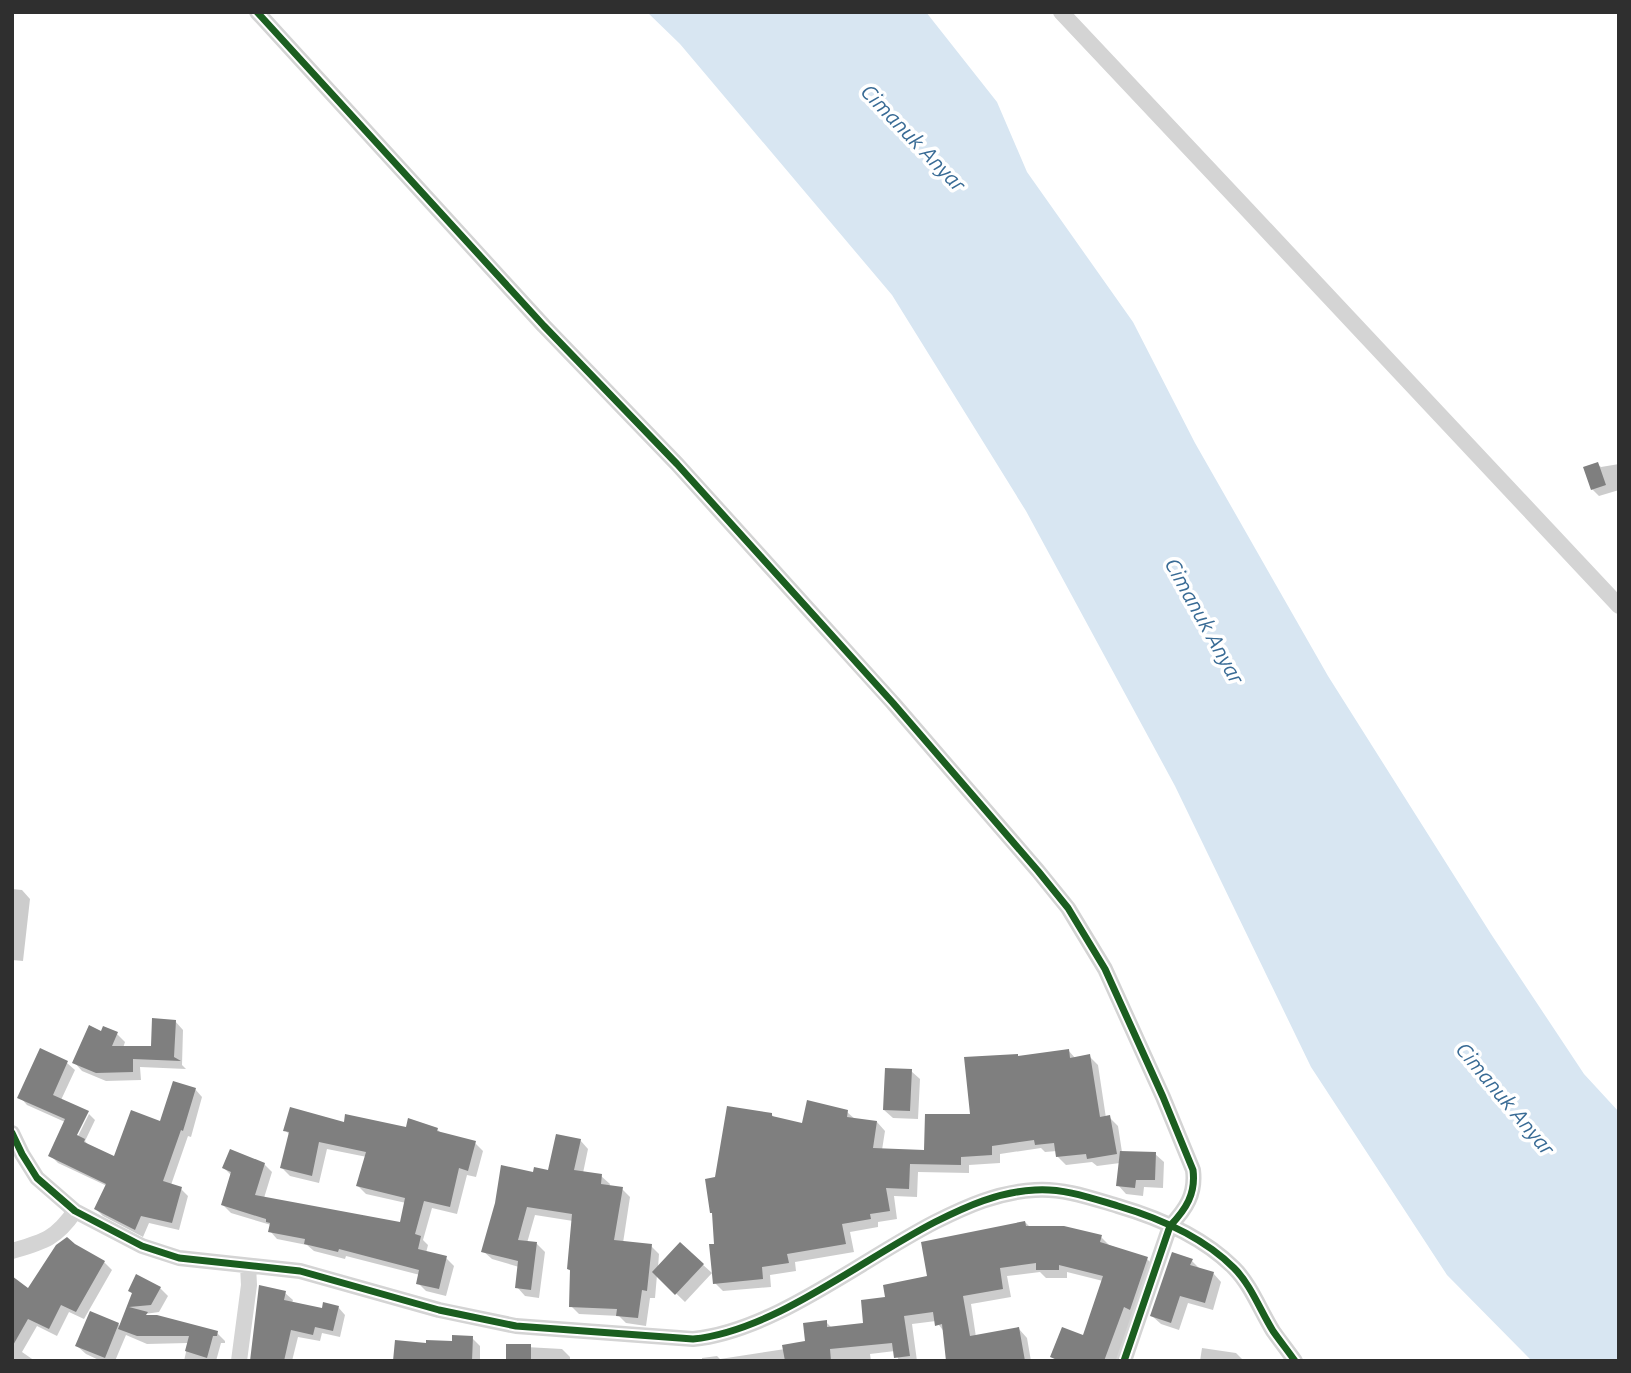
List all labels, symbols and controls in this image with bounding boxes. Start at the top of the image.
water label: Cimanuk Anyar [856,79,972,197]
water label: Cimanuk Anyar [1160,553,1250,688]
water label: Cimanuk Anyar [1452,1037,1561,1161]

